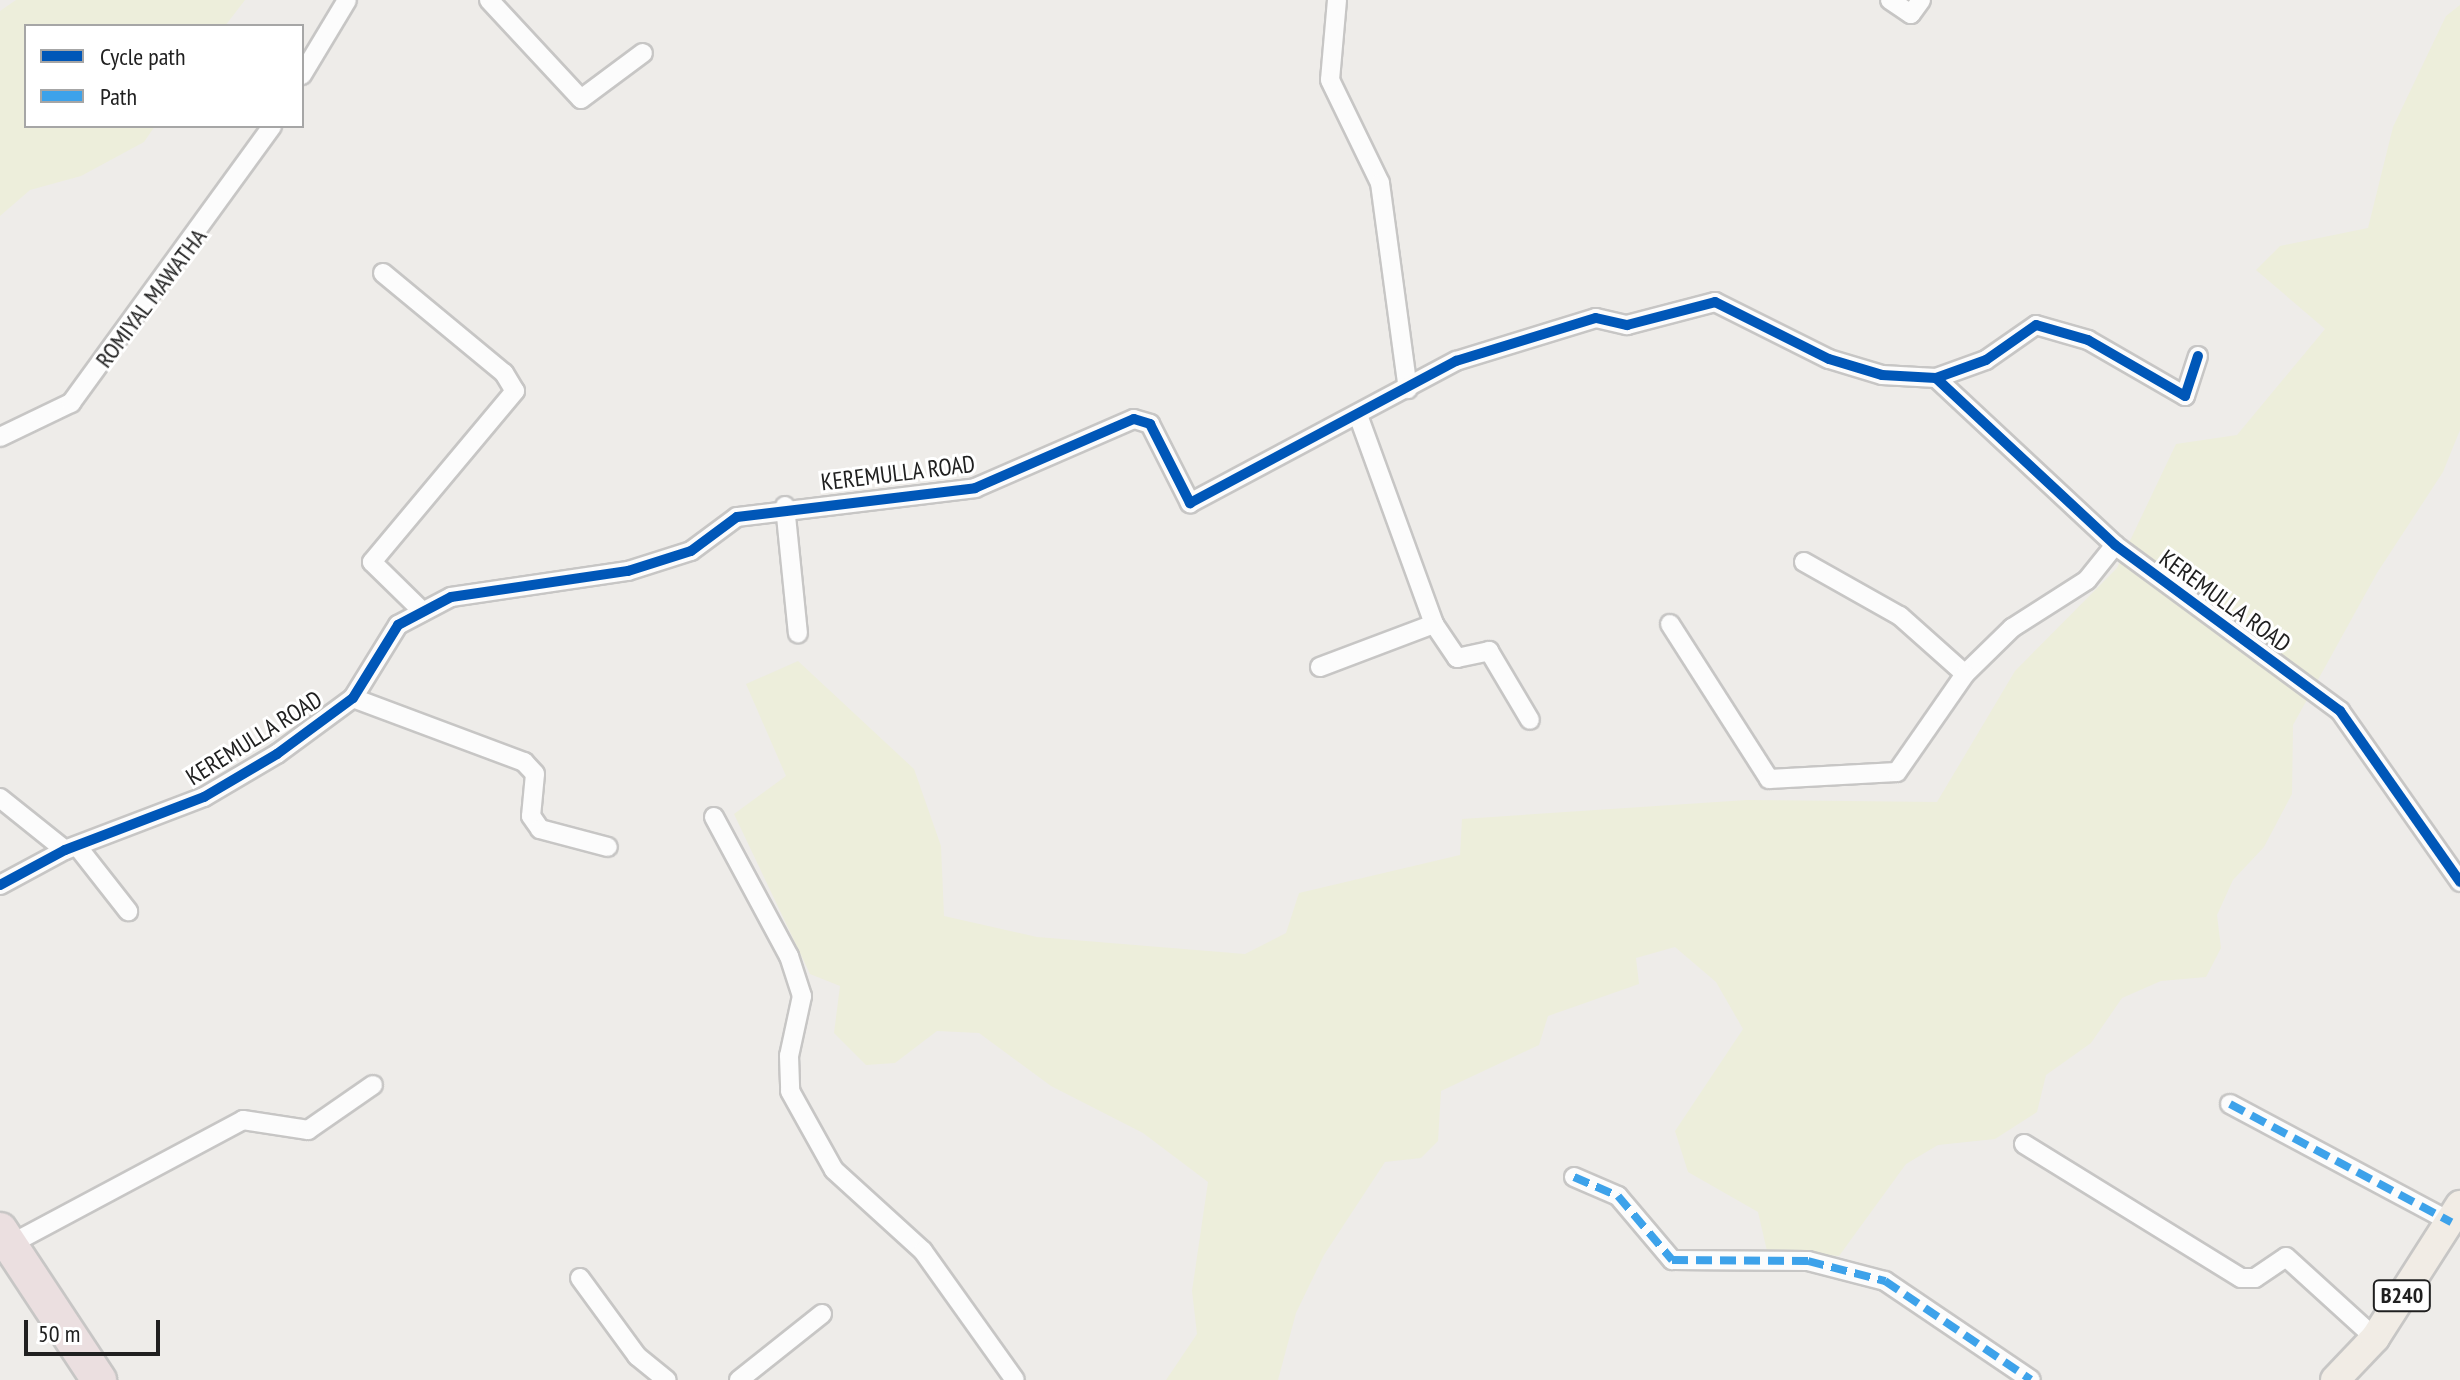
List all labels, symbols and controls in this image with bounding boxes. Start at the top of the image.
legend [24,24,304,128]
text: Cycle path [100,41,186,72]
text: Path [100,81,137,112]
street label: ROMIYAL MAWATHA [89,222,213,374]
street label: KEREMULLA ROAD [819,449,977,497]
street label: KEREMULLA ROAD [2154,544,2296,658]
street label: KEREMULLA ROAD [180,685,328,791]
road number: B240 [2372,1278,2432,1314]
scale bar [28,1304,164,1354]
text: 50 m [38,1318,80,1349]

